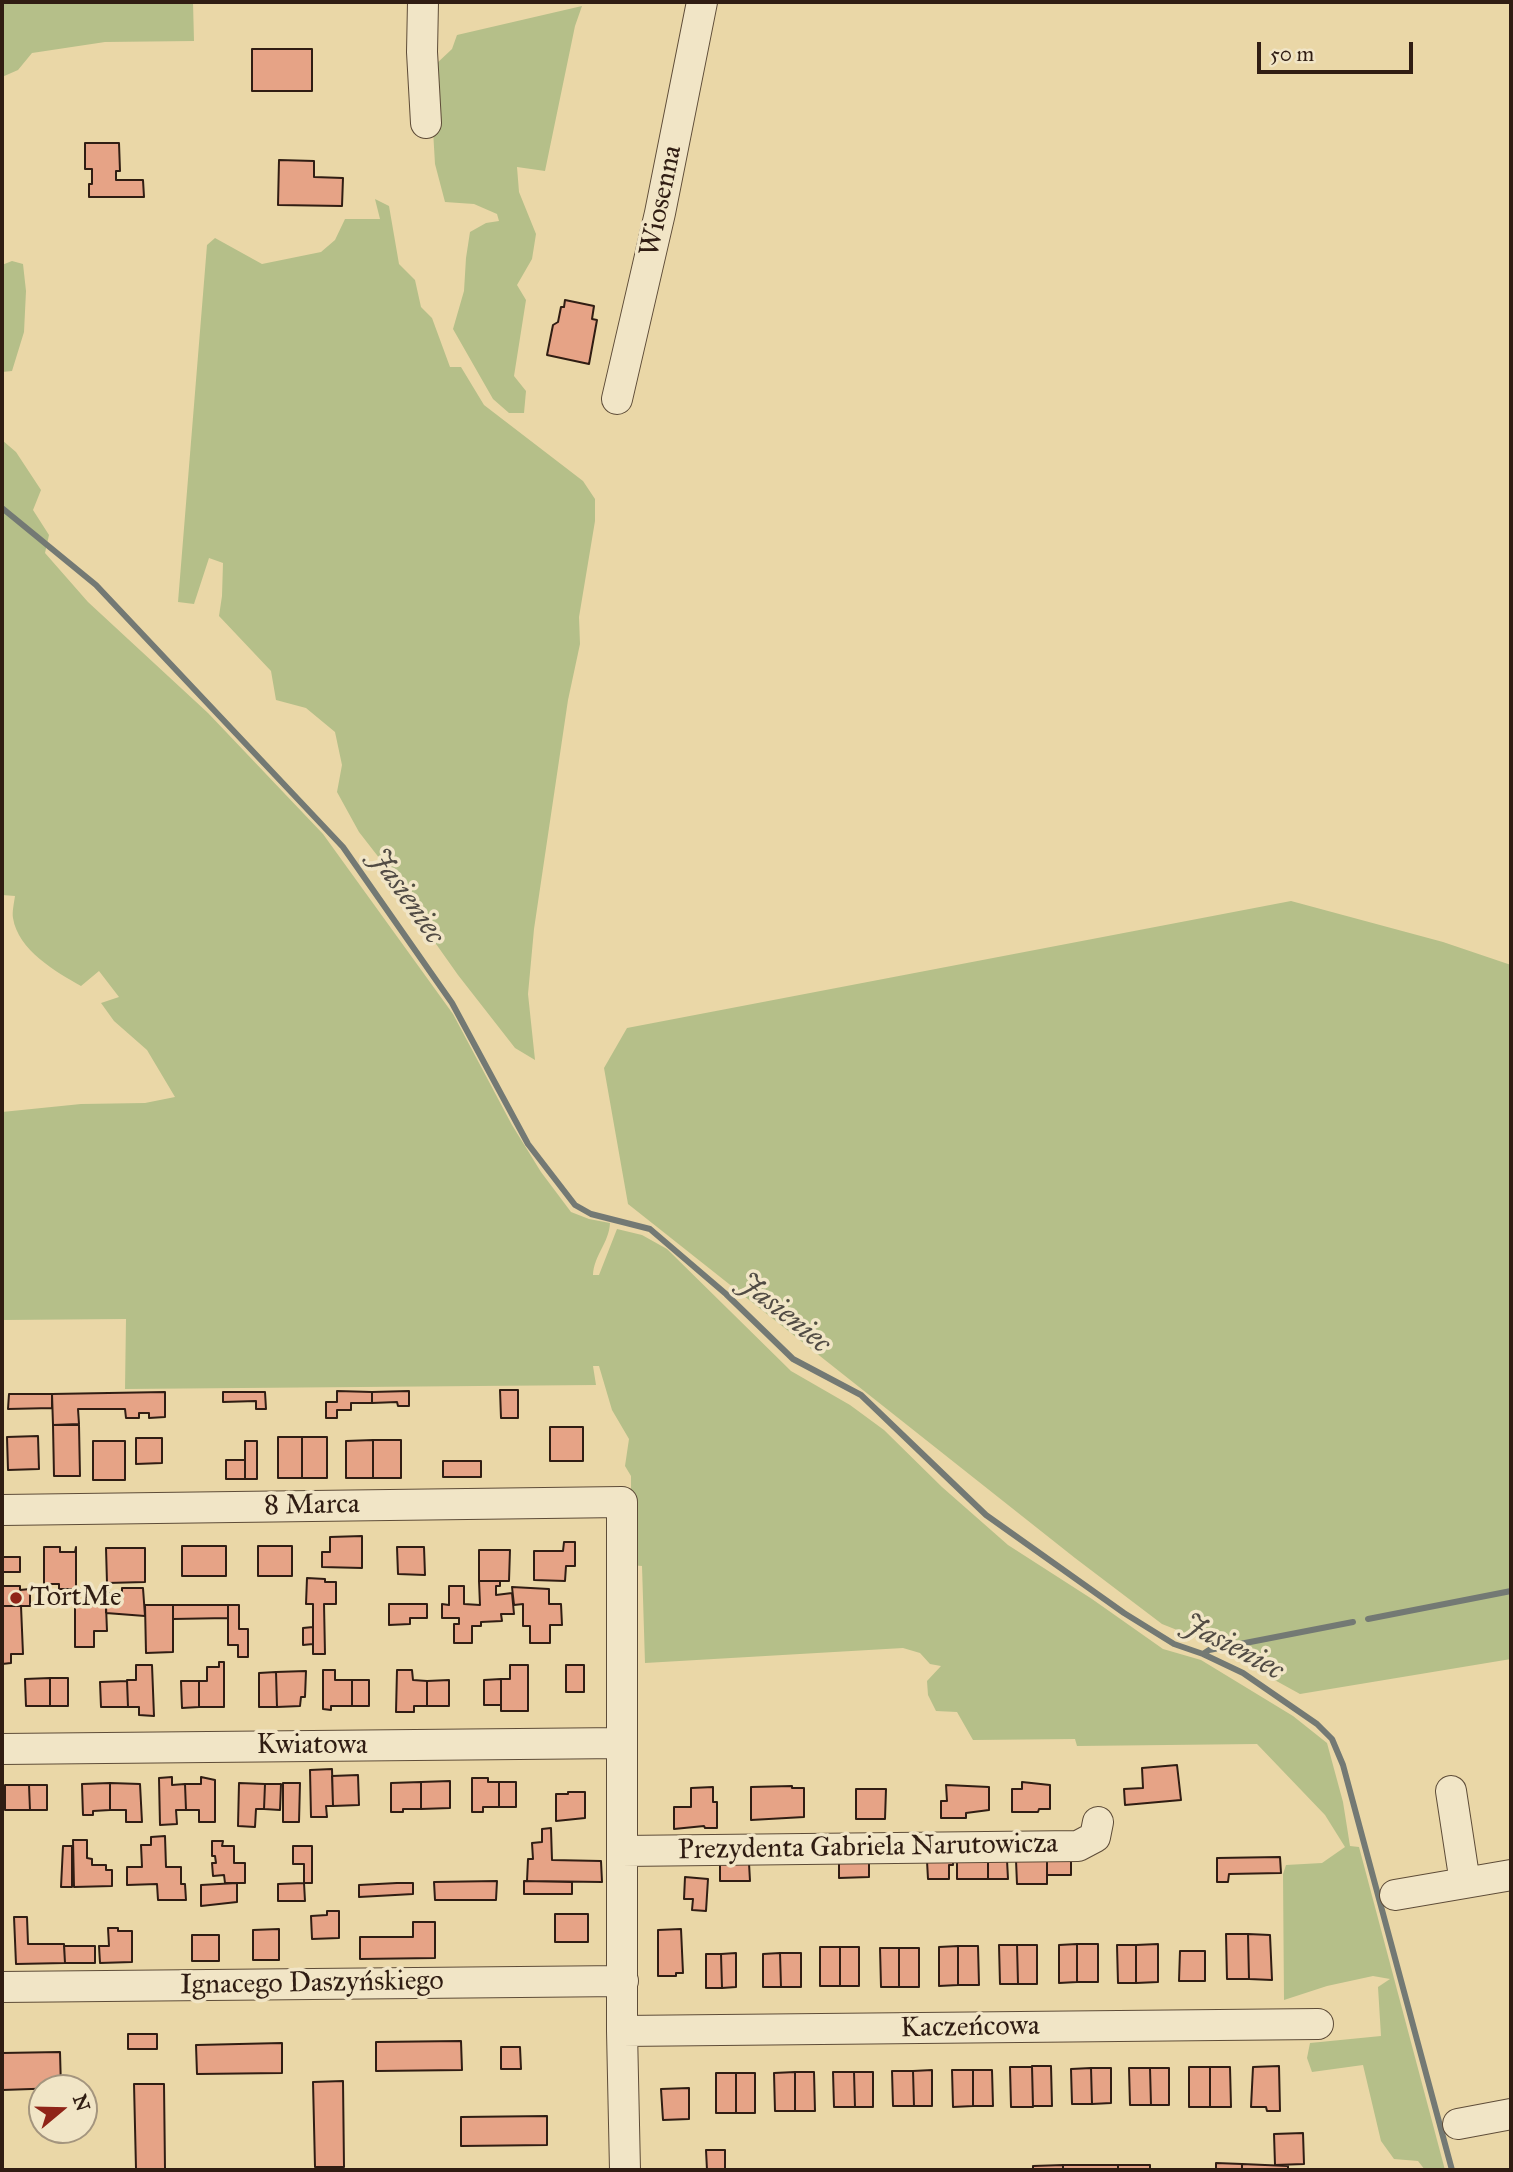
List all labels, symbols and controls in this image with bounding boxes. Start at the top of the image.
scale bar [1261,28,1417,72]
text: 50 m [1270,41,1314,67]
street label: Wiosenna [634,143,690,259]
water label: Jasieniec [360,842,452,952]
water label: Jasieniec [730,1266,838,1362]
street label: 8 Marca [264,1488,360,1524]
place label: TortMe [30,1581,122,1615]
marker: TortMe [8,1590,24,1606]
water label: Jasieniec [1176,1607,1290,1689]
street label: Kwiatowa [257,1729,367,1763]
street label: Prezydenta Gabriela Narutowicza [678,1828,1058,1868]
street label: Ignacego Daszyńskiego [180,1965,444,2003]
street label: Kaczeńcowa [900,2010,1040,2046]
north arrow [28,2074,98,2144]
text: N [68,2091,95,2114]

